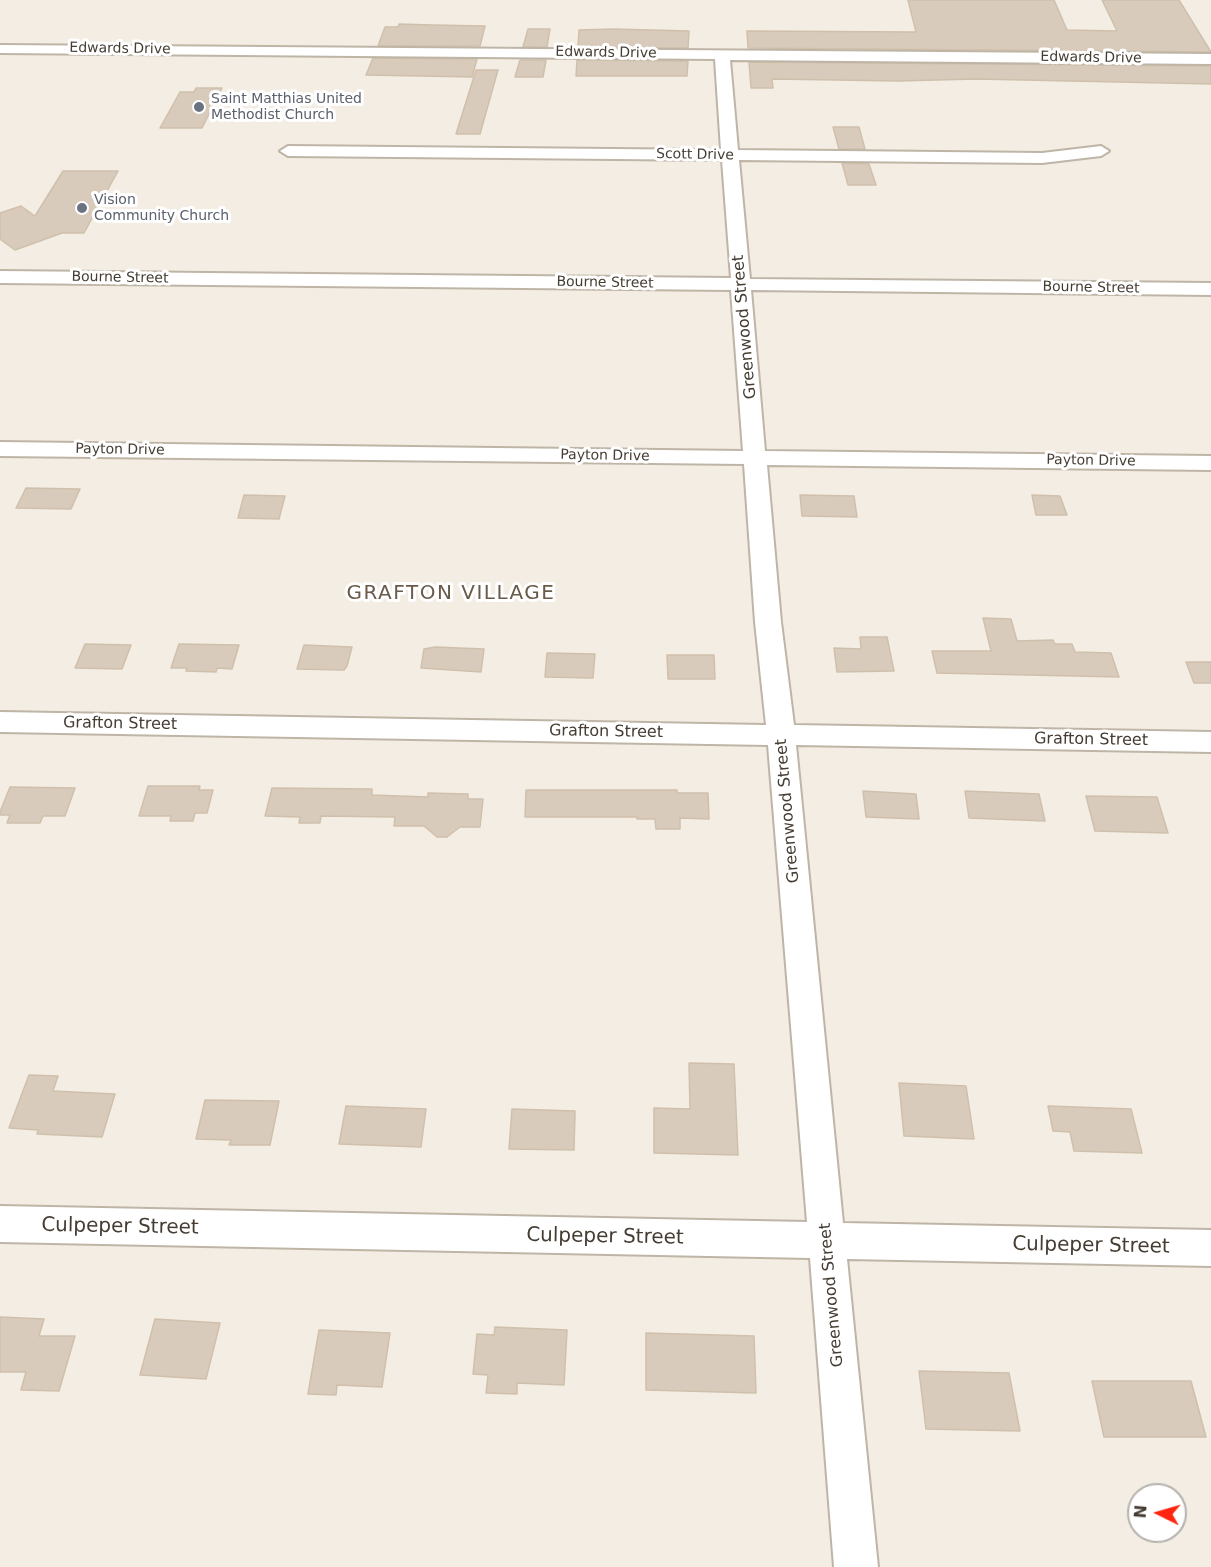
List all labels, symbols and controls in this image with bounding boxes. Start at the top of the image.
street label: Edwards Drive [69,40,171,58]
street label: Edwards Drive [555,44,657,62]
street label: Edwards Drive [1040,49,1142,67]
place label: Saint Matthias United Methodist Church [211,91,362,124]
marker: Saint Matthias United Methodist Church [192,100,206,114]
street label: Scott Drive [656,146,734,164]
place label: Vision Community Church [94,192,229,225]
marker: Vision Community Church [75,201,89,215]
street label: Greenwood Street [729,254,761,400]
street label: Bourne Street [71,269,169,287]
street label: Bourne Street [556,274,654,292]
street label: Bourne Street [1042,279,1140,297]
street label: Payton Drive [75,441,165,459]
street label: Payton Drive [560,447,650,465]
street label: Payton Drive [1046,452,1136,470]
district label: GRAFTON VILLAGE [347,582,555,606]
street label: Grafton Street [63,713,177,735]
street label: Grafton Street [549,721,663,743]
street label: Grafton Street [1034,729,1148,751]
street label: Greenwood Street [772,738,804,884]
street label: Culpeper Street [41,1214,199,1240]
street label: Greenwood Street [816,1222,848,1368]
street label: Culpeper Street [526,1224,684,1250]
street label: Culpeper Street [1012,1233,1170,1259]
north arrow [1127,1483,1187,1543]
text: N [1131,1504,1151,1519]

